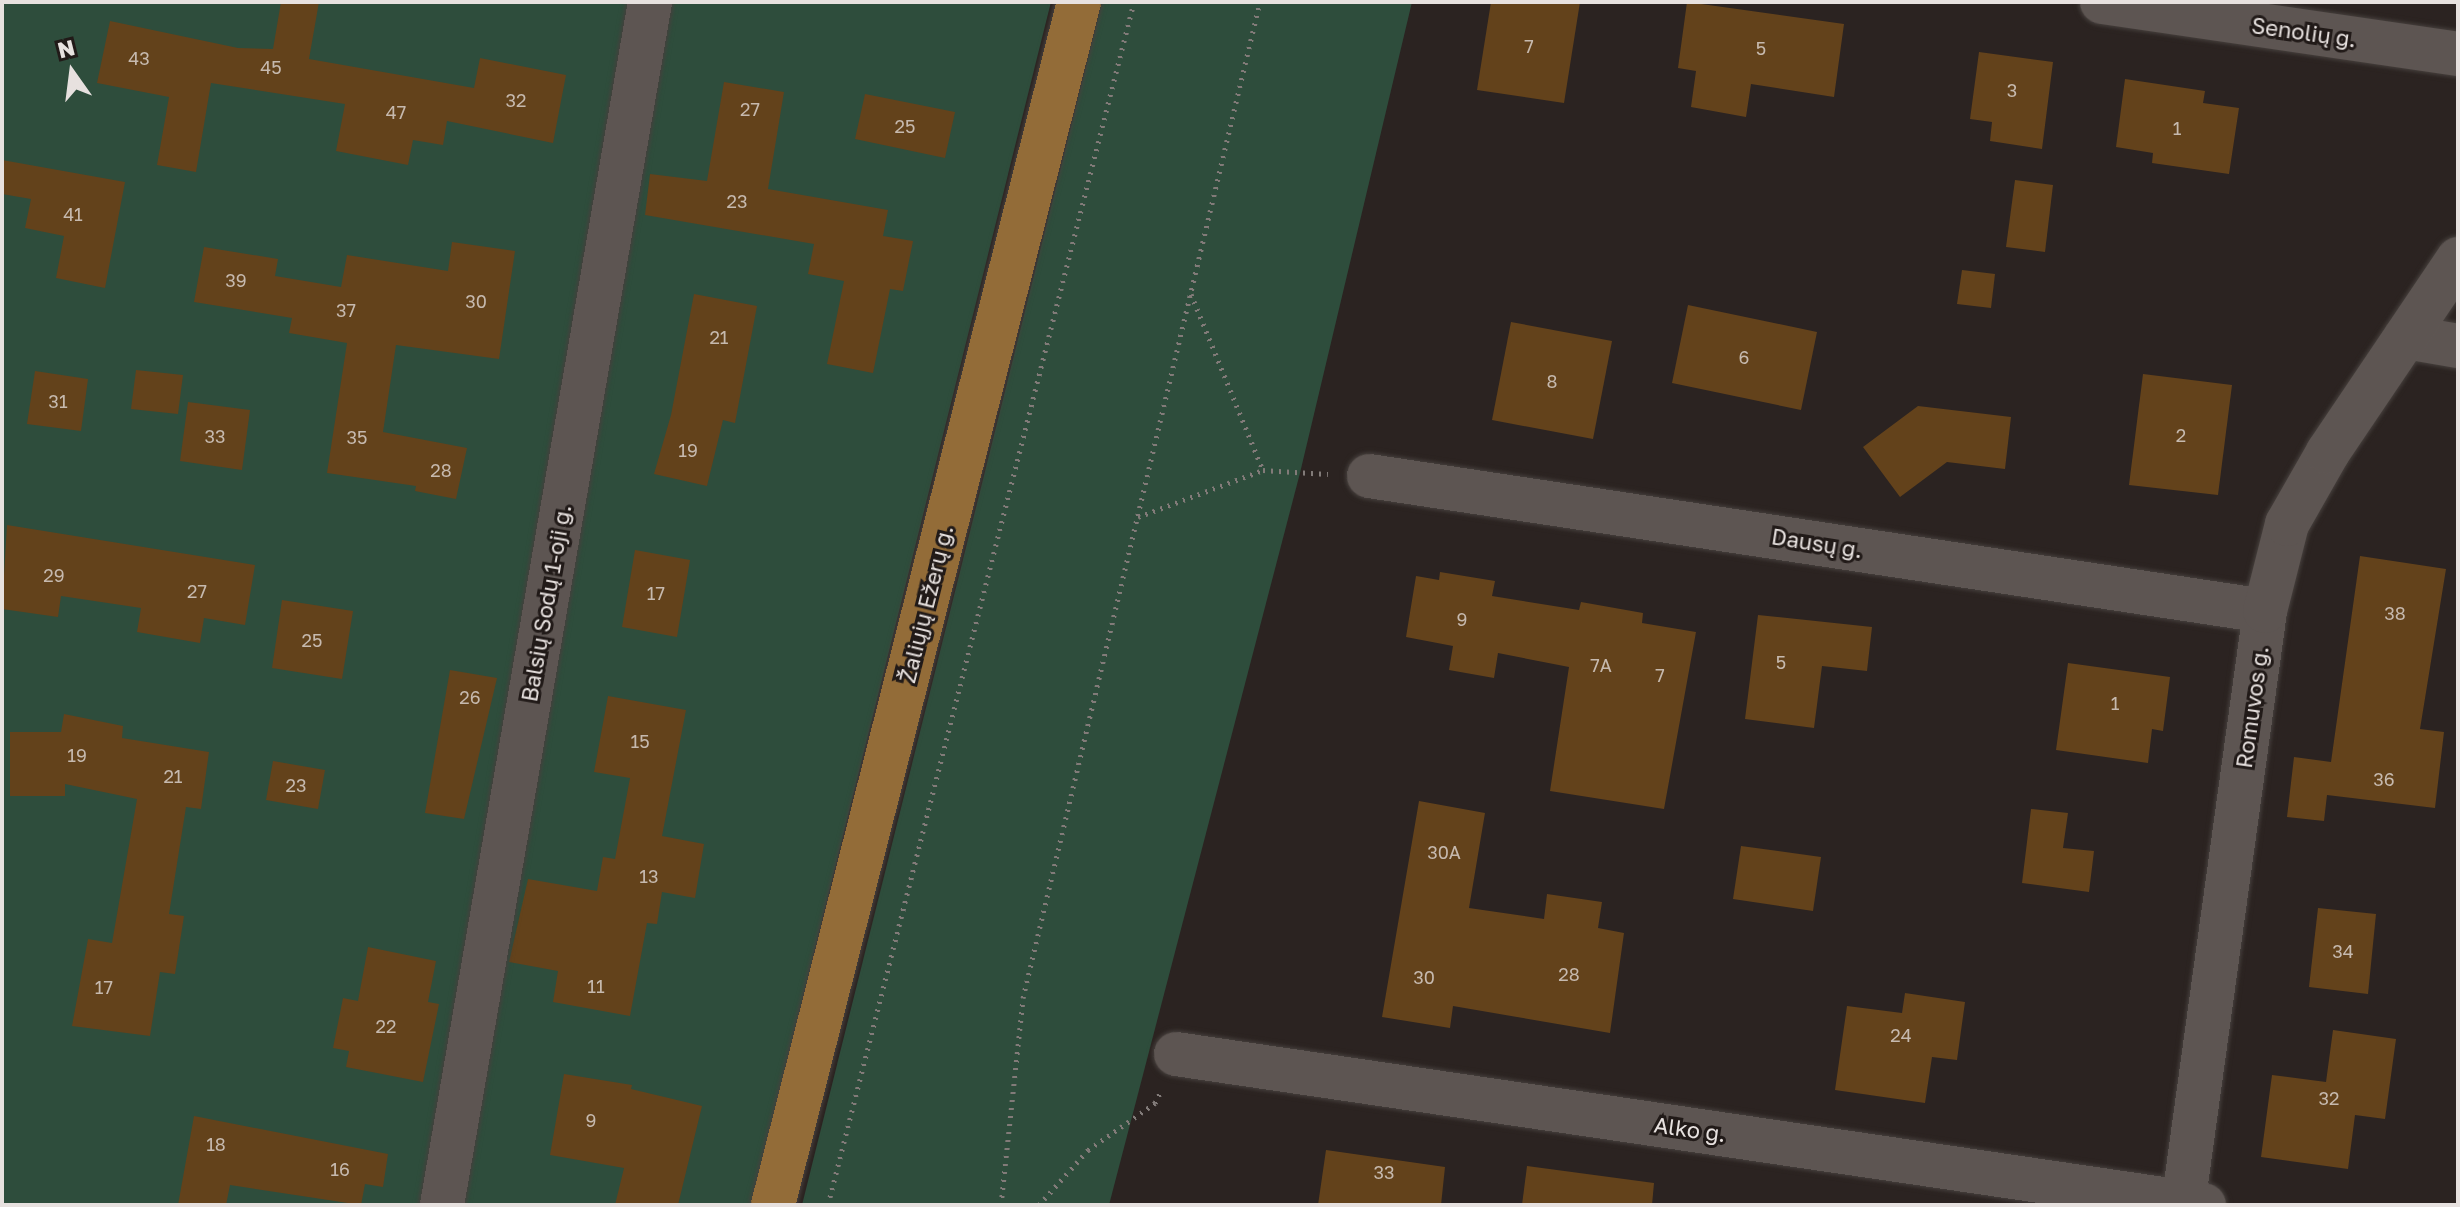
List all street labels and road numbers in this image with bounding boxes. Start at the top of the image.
street label: Senolių g. [2250,12,2358,52]
street label: Balsių Sodų 1-oji g. [516,502,576,704]
street label: Žaliųjų Ežerų g. [894,522,958,686]
street label: Dausų g. [1770,523,1864,563]
street label: Romuvos g. [2230,644,2274,770]
street label: Alko g. [1652,1111,1728,1147]

